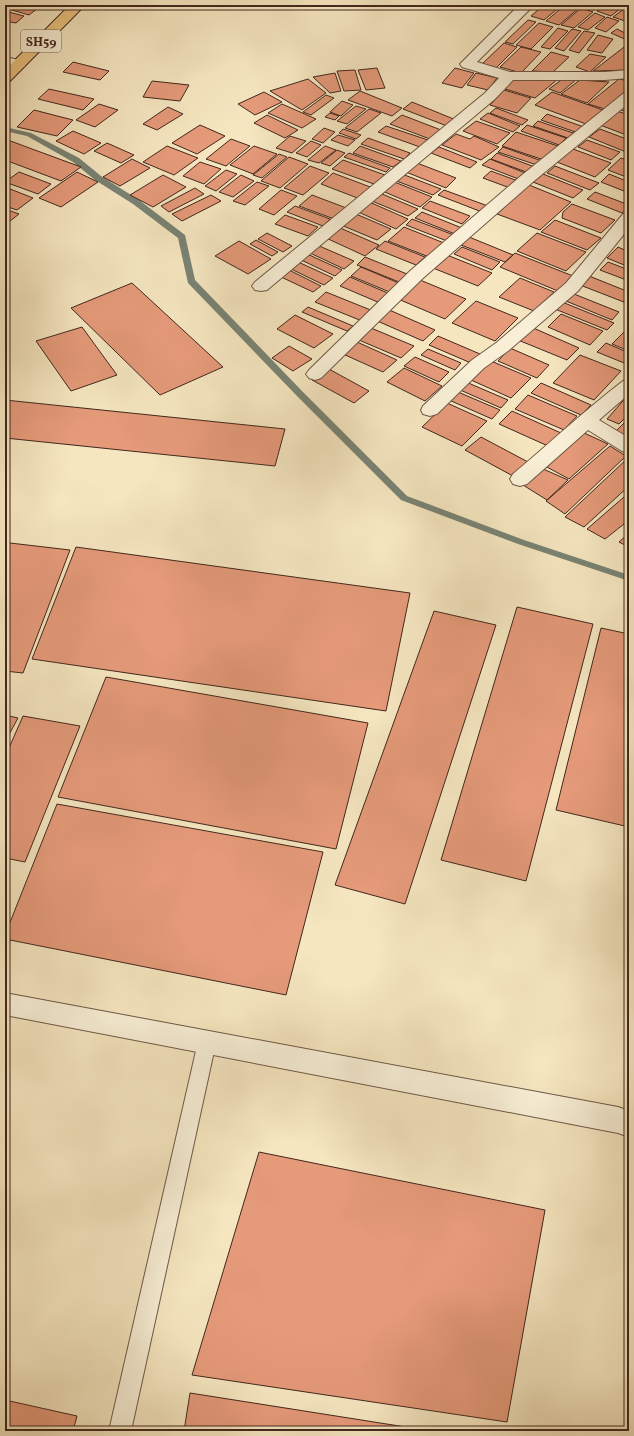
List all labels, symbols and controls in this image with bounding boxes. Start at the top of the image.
road number: SH59 [21,30,61,52]

